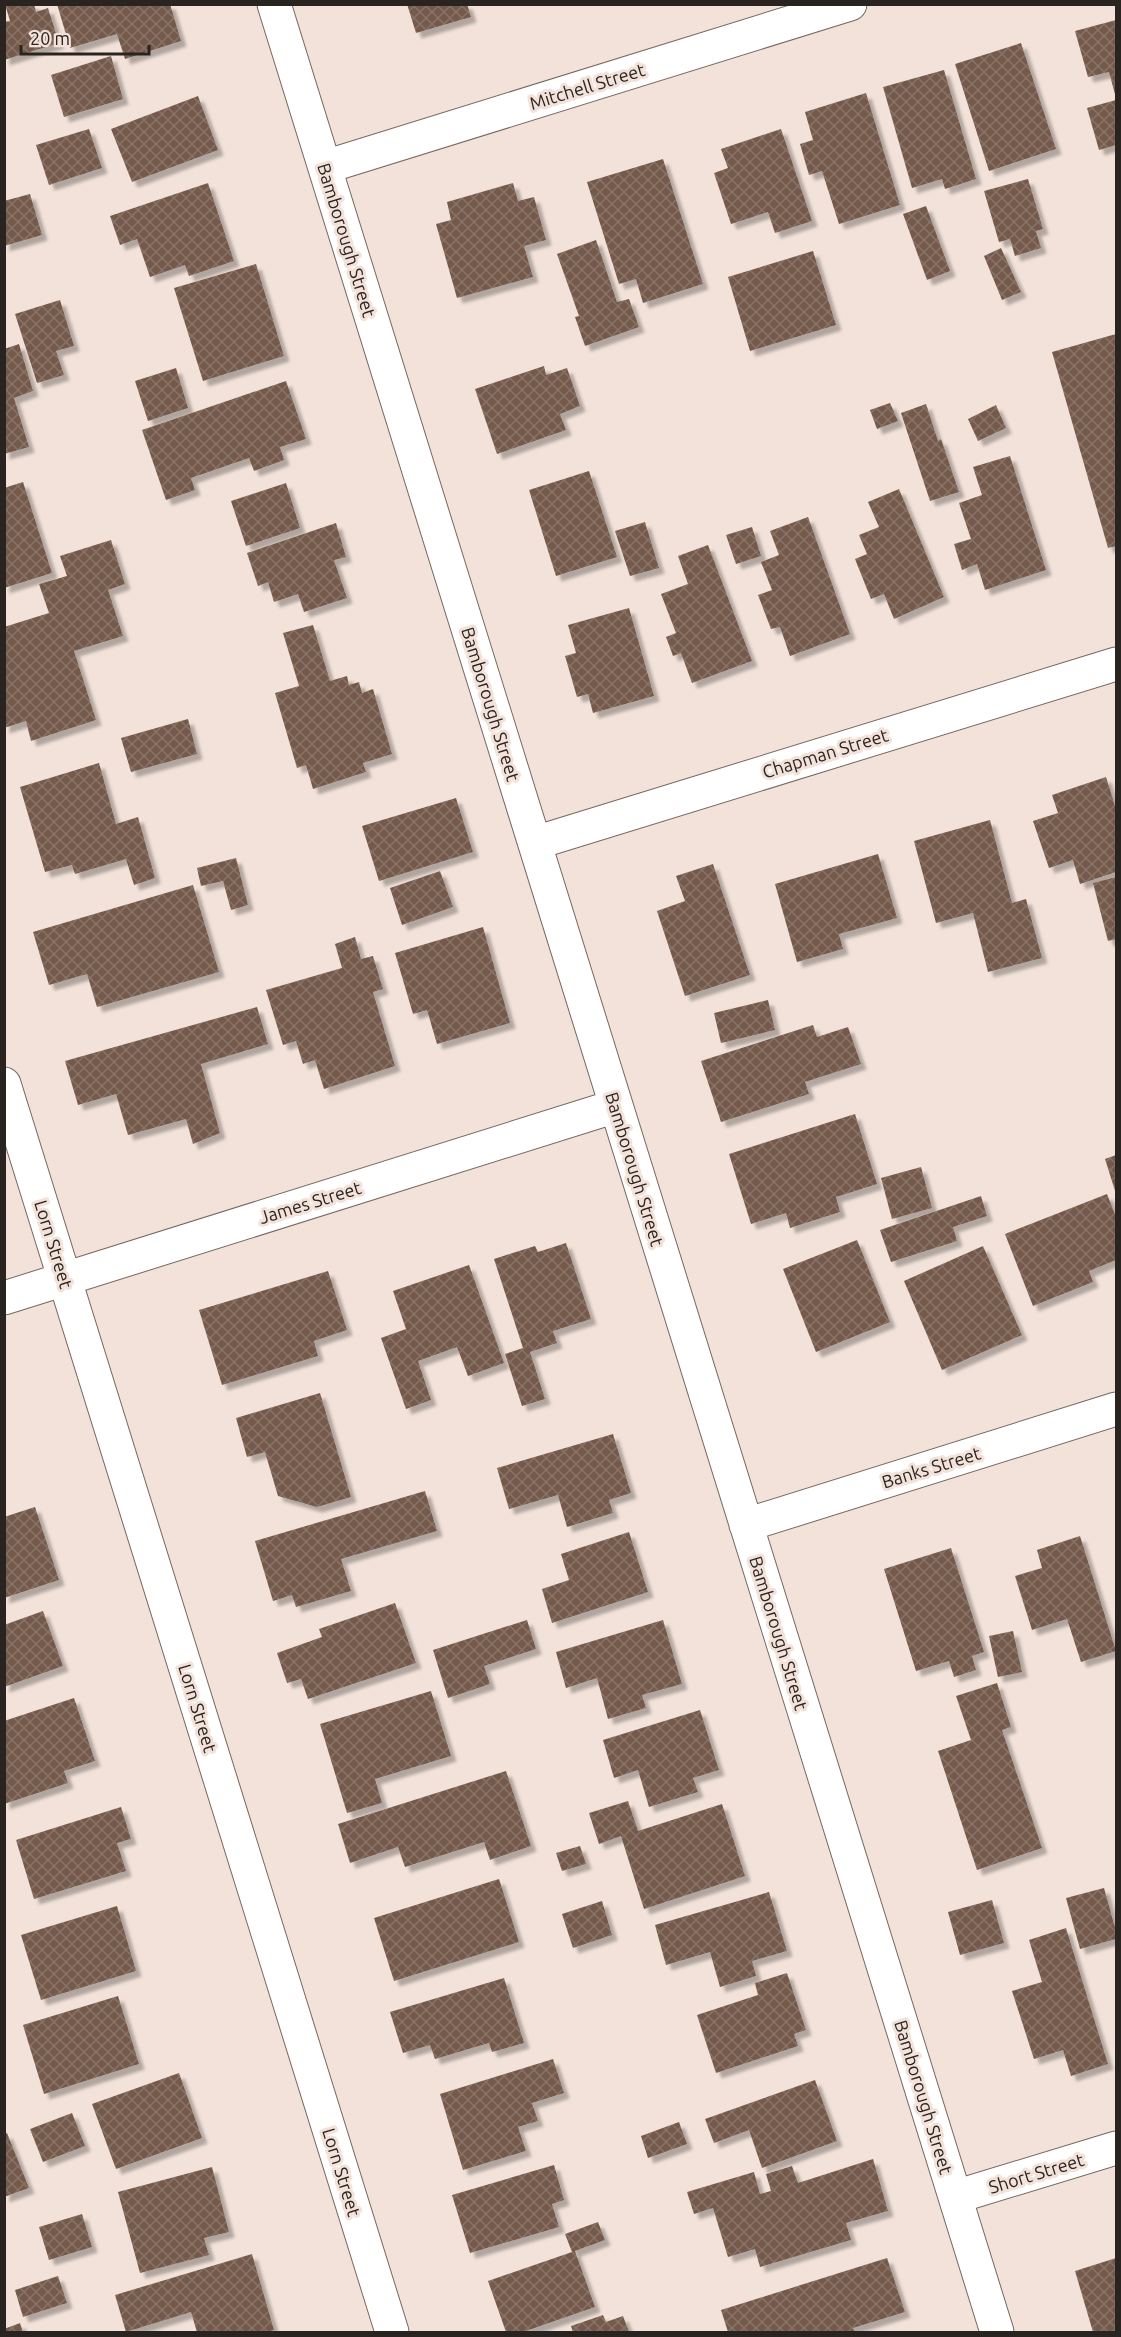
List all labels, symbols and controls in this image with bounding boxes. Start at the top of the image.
scale bar [21,18,148,56]
text: 20 m [30,28,70,48]
street label: Mitchell Street [527,59,647,113]
street label: Bamborough Street [314,161,380,319]
street label: Bamborough Street [458,625,524,783]
street label: Chapman Street [760,724,890,782]
street label: Bamborough Street [602,1090,668,1248]
street label: James Street [256,1177,364,1227]
street label: Lorn Street [31,1197,77,1291]
street label: Banks Street [879,1442,983,1492]
street label: Bamborough Street [746,1554,812,1712]
street label: Lorn Street [175,1661,221,1755]
street label: Bamborough Street [891,2018,957,2176]
street label: Lorn Street [319,2125,365,2219]
street label: Short Street [986,2149,1086,2197]

